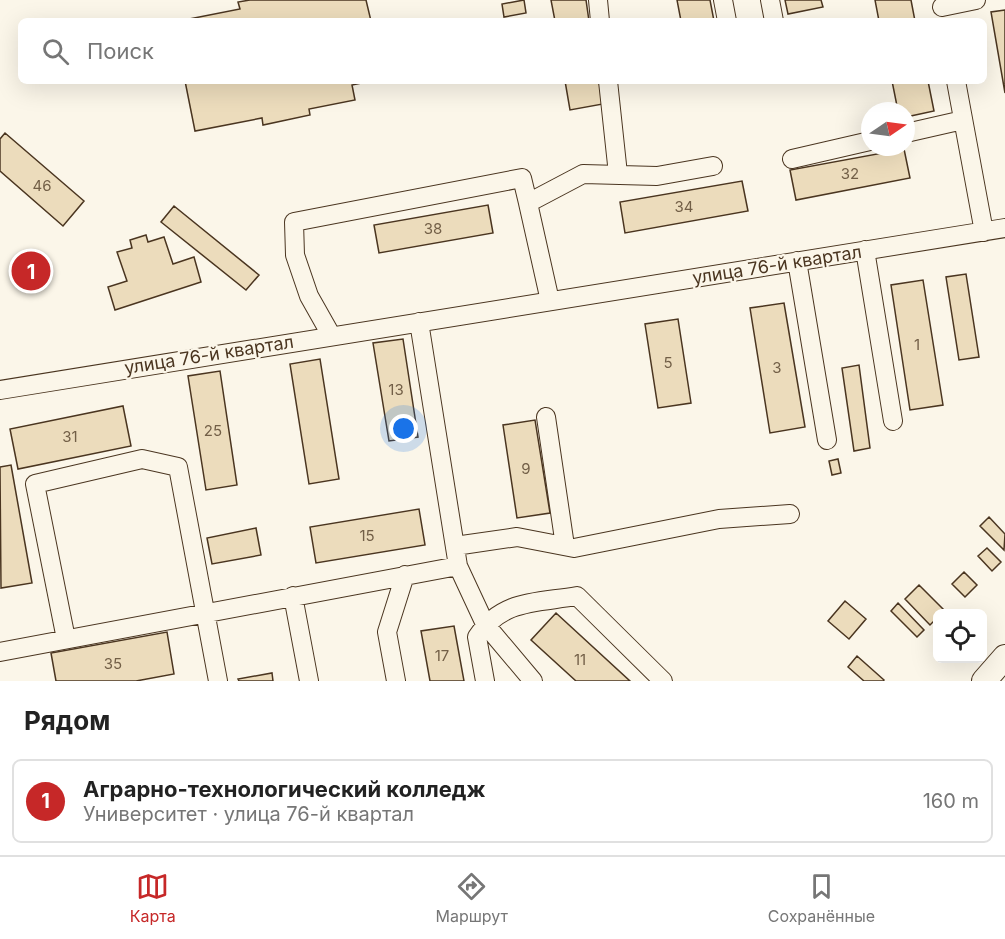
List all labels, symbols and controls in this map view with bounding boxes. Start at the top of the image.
search box [18,18,987,84]
icon: search [39,35,72,68]
text: Поиск [87,38,154,64]
north arrow [861,102,915,156]
house number: 32 [841,164,859,183]
house number: 46 [33,176,52,195]
house number: 34 [675,197,693,216]
house number: 38 [424,219,442,238]
street label: улица 76-й квартал [691,241,863,288]
pin: 1 [12,248,51,294]
street label: улица 76-й квартал [123,331,295,378]
house number: 1 [914,335,920,354]
house number: 5 [663,353,673,372]
house number: 3 [772,358,782,377]
house number: 13 [388,380,404,399]
your location [389,414,418,443]
house number: 25 [204,421,222,440]
house number: 31 [62,427,78,446]
house number: 9 [521,459,531,478]
house number: 15 [359,526,375,545]
map controls [933,609,987,663]
button: locate [933,609,987,663]
house number: 17 [435,646,449,665]
house number: 11 [574,650,586,669]
house number: 35 [104,654,122,673]
text: Рядом [24,705,110,736]
text: Аграрно-технологический колледж [83,776,486,802]
text: 1 [41,789,50,813]
text: 160 m [923,789,979,813]
text: Университет · улица 76-й квартал [83,802,414,826]
tab: Карта [130,870,176,926]
tab: Маршрут [435,870,508,926]
tab: Сохранённые [768,870,875,926]

